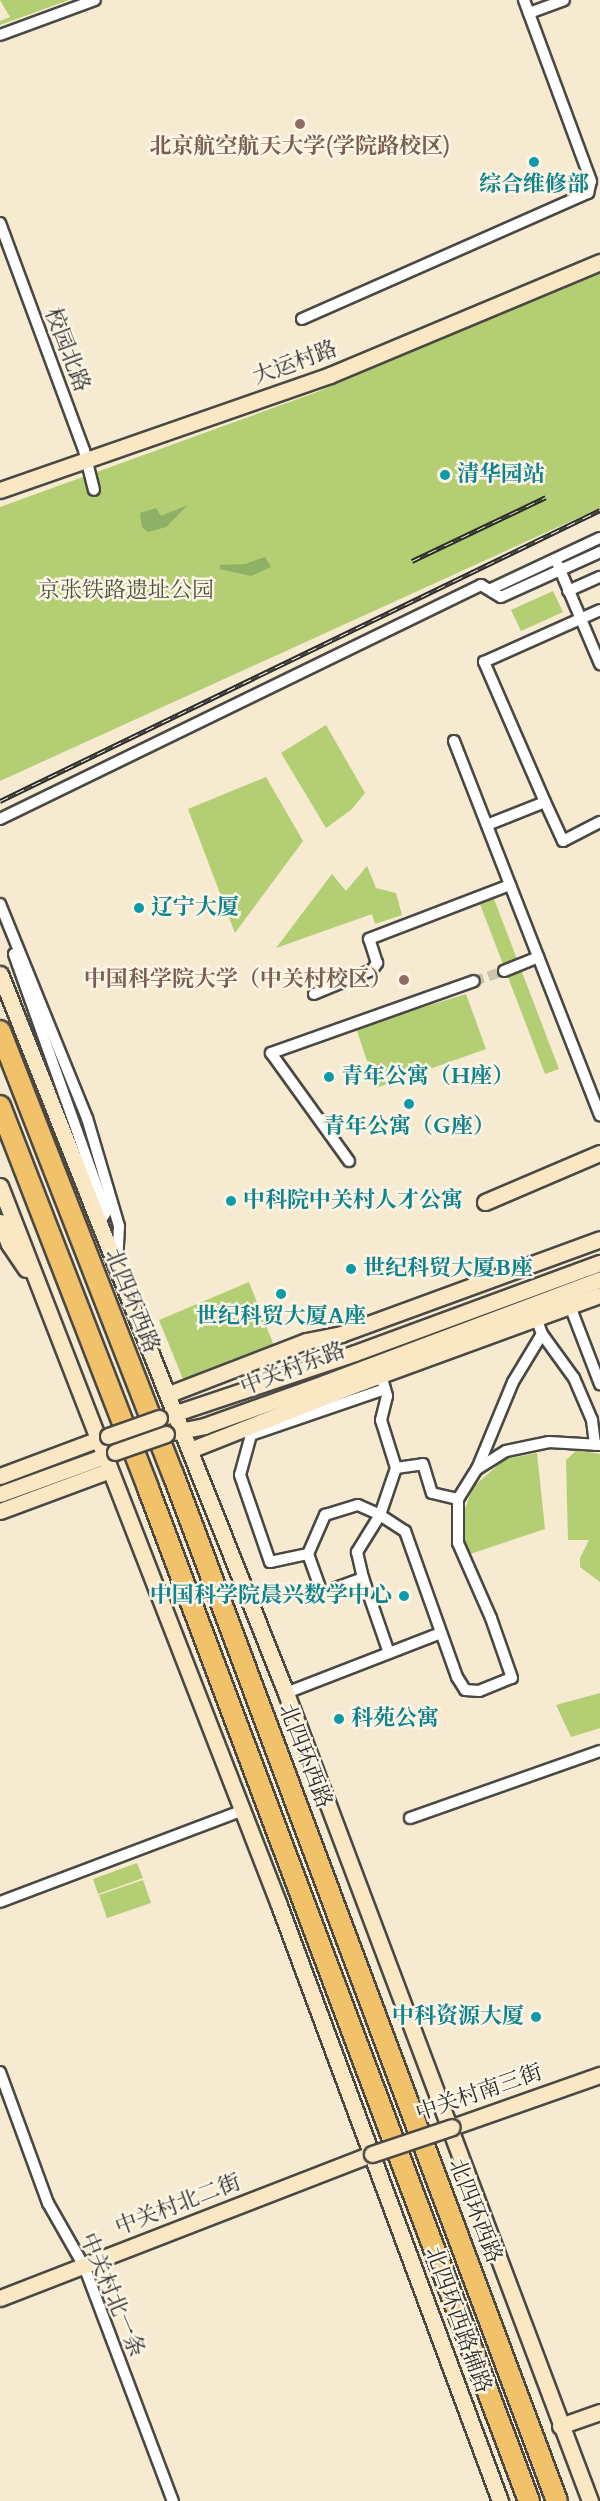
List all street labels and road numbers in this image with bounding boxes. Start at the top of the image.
street label: 校园北路 [39,304,95,396]
street label: 大运村路 [249,336,341,390]
street label: 北四环西路 [99,1245,165,1357]
street label: 中关村东路 [237,1337,349,1401]
street label: 北四环西路 [273,1700,337,1812]
street label: 中关村南三街 [412,2059,546,2127]
street label: 北四环西路 [443,2155,507,2267]
street label: 中关村北二街 [112,2169,244,2241]
street label: 中关村北一条 [74,2229,150,2361]
street label: 北四环西路辅路 [419,2243,497,2397]

